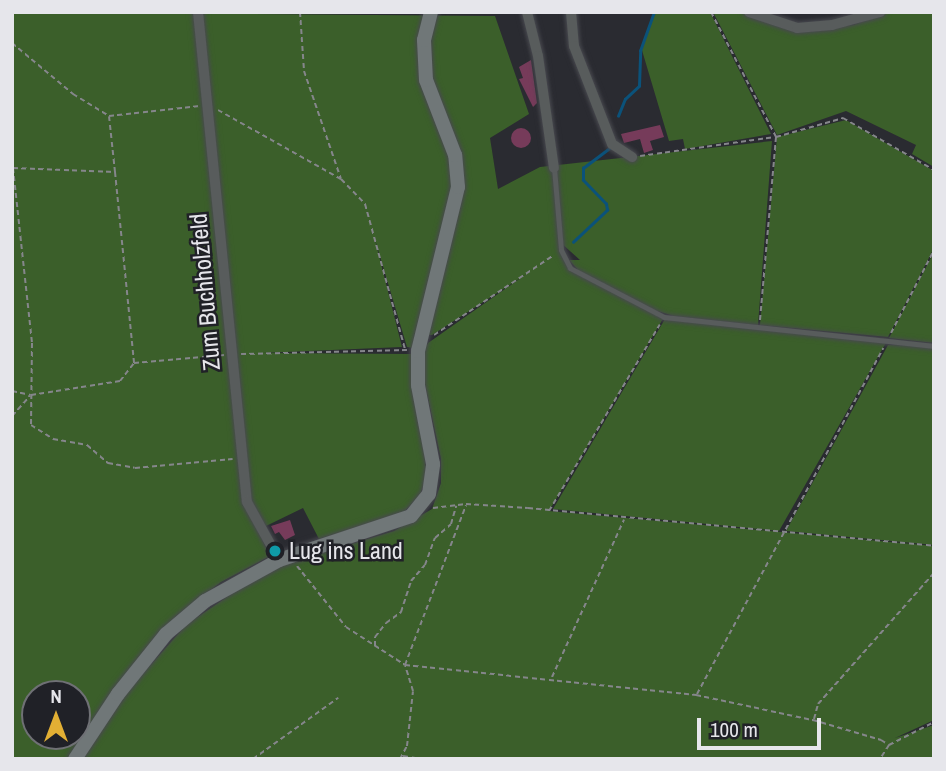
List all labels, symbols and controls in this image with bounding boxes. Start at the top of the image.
street label: Zum Buchholzfeld [184,212,226,372]
place label: Lug ins Land [289,537,403,565]
marker: Lug ins Land [267,543,283,559]
north arrow [21,680,91,750]
text: N [50,683,62,709]
scale bar [701,704,825,748]
text: 100 m [710,715,758,744]

